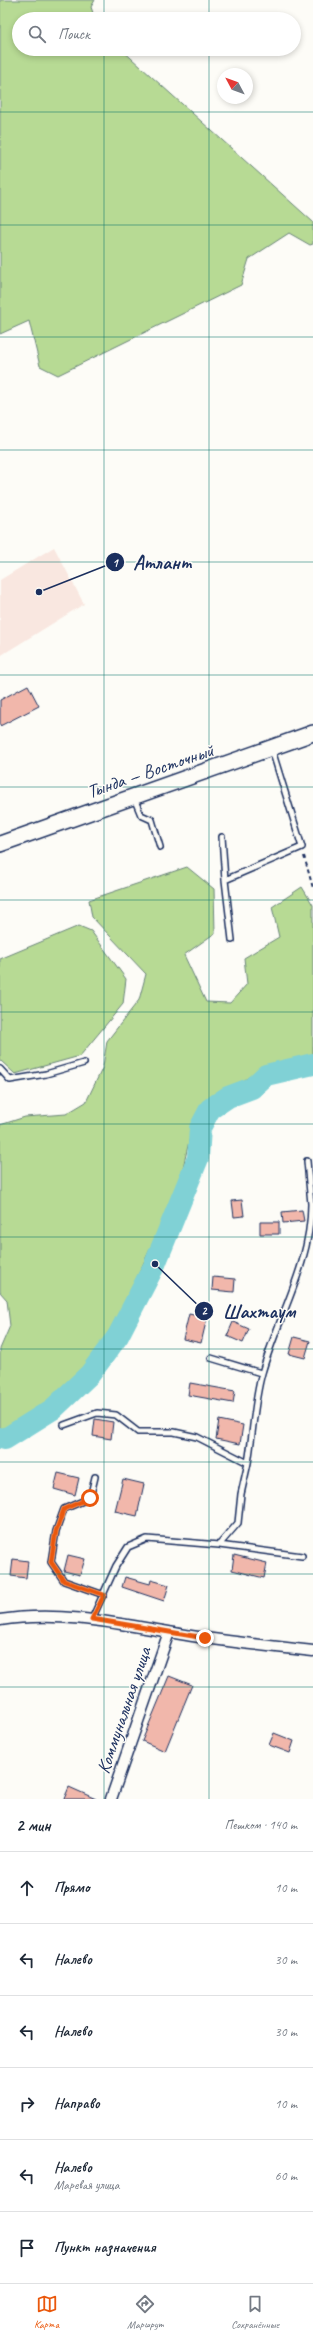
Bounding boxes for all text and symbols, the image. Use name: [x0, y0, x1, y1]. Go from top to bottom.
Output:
search box: [12, 12, 301, 56]
icon: search: [26, 23, 48, 45]
text: Поиск: [58, 25, 90, 44]
north arrow: [217, 68, 253, 104]
callout: Атлант: [105, 546, 198, 578]
text: Атлант: [133, 550, 193, 575]
text: 1: [112, 555, 119, 571]
street label: Тында — Восточный: [84, 738, 218, 804]
callout: Шахтаум: [194, 1295, 303, 1327]
text: Шахтаум: [223, 1299, 297, 1324]
text: 2: [201, 1303, 208, 1319]
route start: [81, 1489, 99, 1507]
route end: [196, 1629, 214, 1647]
street label: Коммунальная улица: [91, 1643, 157, 1777]
text: 2 мин: [16, 1815, 51, 1836]
text: Пешком · 140 m: [224, 1817, 297, 1833]
icon: ahead: [16, 1877, 38, 1899]
text: Прямо: [54, 1878, 90, 1897]
text: 10 m: [275, 1880, 297, 1896]
icon: left: [16, 1949, 38, 1971]
text: Налево: [54, 1950, 92, 1969]
text: 30 m: [275, 1952, 297, 1968]
icon: left: [16, 2021, 38, 2043]
text: Налево: [54, 2022, 92, 2041]
text: 30 m: [275, 2024, 297, 2040]
icon: right: [16, 2093, 38, 2115]
text: Направо: [54, 2094, 100, 2113]
text: 10 m: [275, 2096, 297, 2112]
text: Налево: [54, 2158, 92, 2177]
icon: left: [16, 2165, 38, 2187]
text: 60 m: [275, 2168, 297, 2184]
text: Маревая улица: [54, 2177, 119, 2193]
icon: arrive: [16, 2237, 38, 2259]
text: Пункт назначения: [54, 2238, 156, 2257]
tab: Карта: [34, 2293, 59, 2331]
tab: Маршрут: [127, 2293, 163, 2331]
tab: Сохранённые: [231, 2293, 279, 2331]

